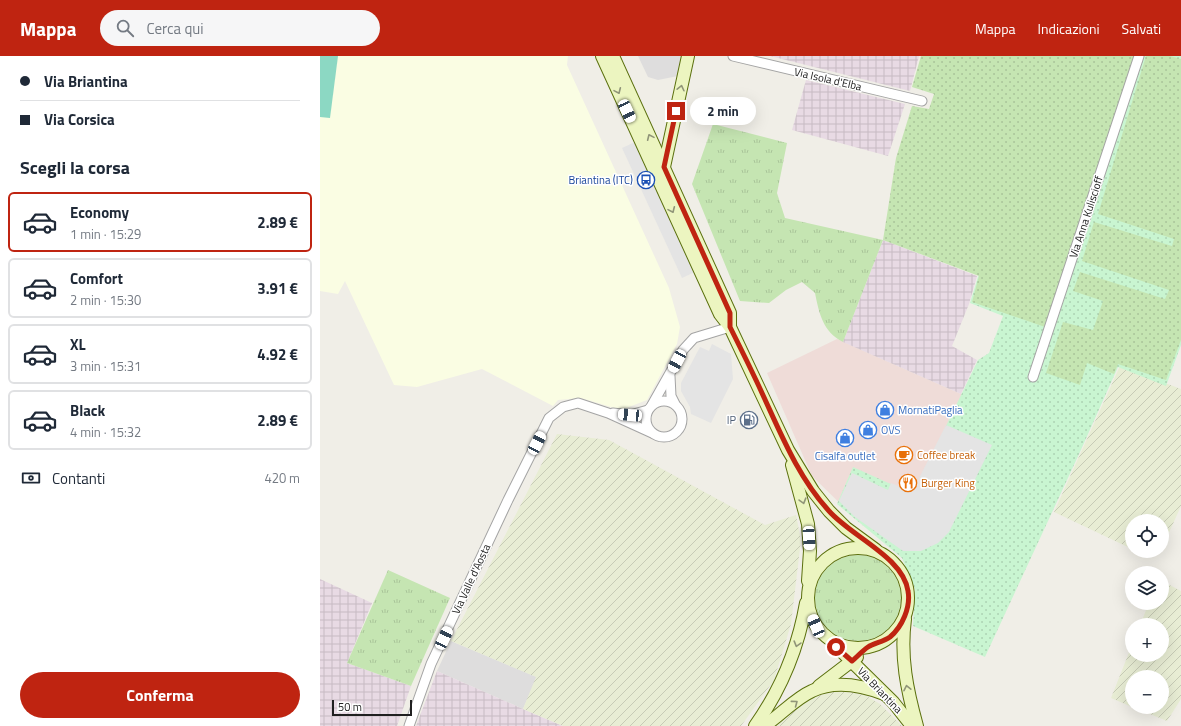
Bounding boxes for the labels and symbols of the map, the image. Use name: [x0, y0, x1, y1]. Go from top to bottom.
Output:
street label: Via Isola d'Elba: [793, 63, 864, 95]
one-way arrow: [677, 85, 685, 91]
one-way arrow: [613, 87, 621, 95]
callout: 2 min: [690, 97, 756, 125]
car: [616, 98, 638, 124]
route end: [667, 102, 685, 120]
one-way arrow: [647, 134, 655, 141]
bus stop icon: Briantina (ITC): [636, 170, 656, 190]
place label: Briantina (ITC): [568, 172, 633, 188]
street label: Via Anna Kuliscioff: [1065, 174, 1107, 260]
one-way arrow: [667, 205, 675, 213]
car: [666, 348, 688, 374]
shop icon: MornatiPaglia: [875, 400, 895, 420]
place label: MornatiPaglia: [898, 402, 963, 418]
car: [618, 408, 642, 422]
fuel station icon: IP: [739, 410, 759, 430]
place label: IP: [727, 412, 736, 428]
shop icon: OVS: [858, 420, 878, 440]
place label: OVS: [881, 422, 900, 438]
shop icon: Cisalfa outlet: [835, 428, 855, 448]
car: [526, 430, 548, 456]
cafe icon: Coffee break: [894, 445, 914, 465]
place label: Coffee break: [917, 447, 976, 463]
place label: Cisalfa outlet: [815, 448, 875, 464]
restaurant icon: Burger King: [898, 473, 918, 493]
place label: Burger King: [921, 475, 975, 491]
one-way arrow: [798, 498, 806, 504]
car: [802, 526, 816, 550]
street label: Via Valle d'Aosta: [448, 541, 494, 617]
car: [806, 613, 826, 639]
car: [433, 625, 455, 651]
route start: [827, 638, 845, 656]
one-way arrow: [793, 640, 802, 647]
street label: Via Briantina: [854, 663, 907, 717]
one-way arrow: [903, 685, 911, 691]
scale bar: [332, 698, 412, 717]
one-way arrow: [791, 701, 798, 708]

